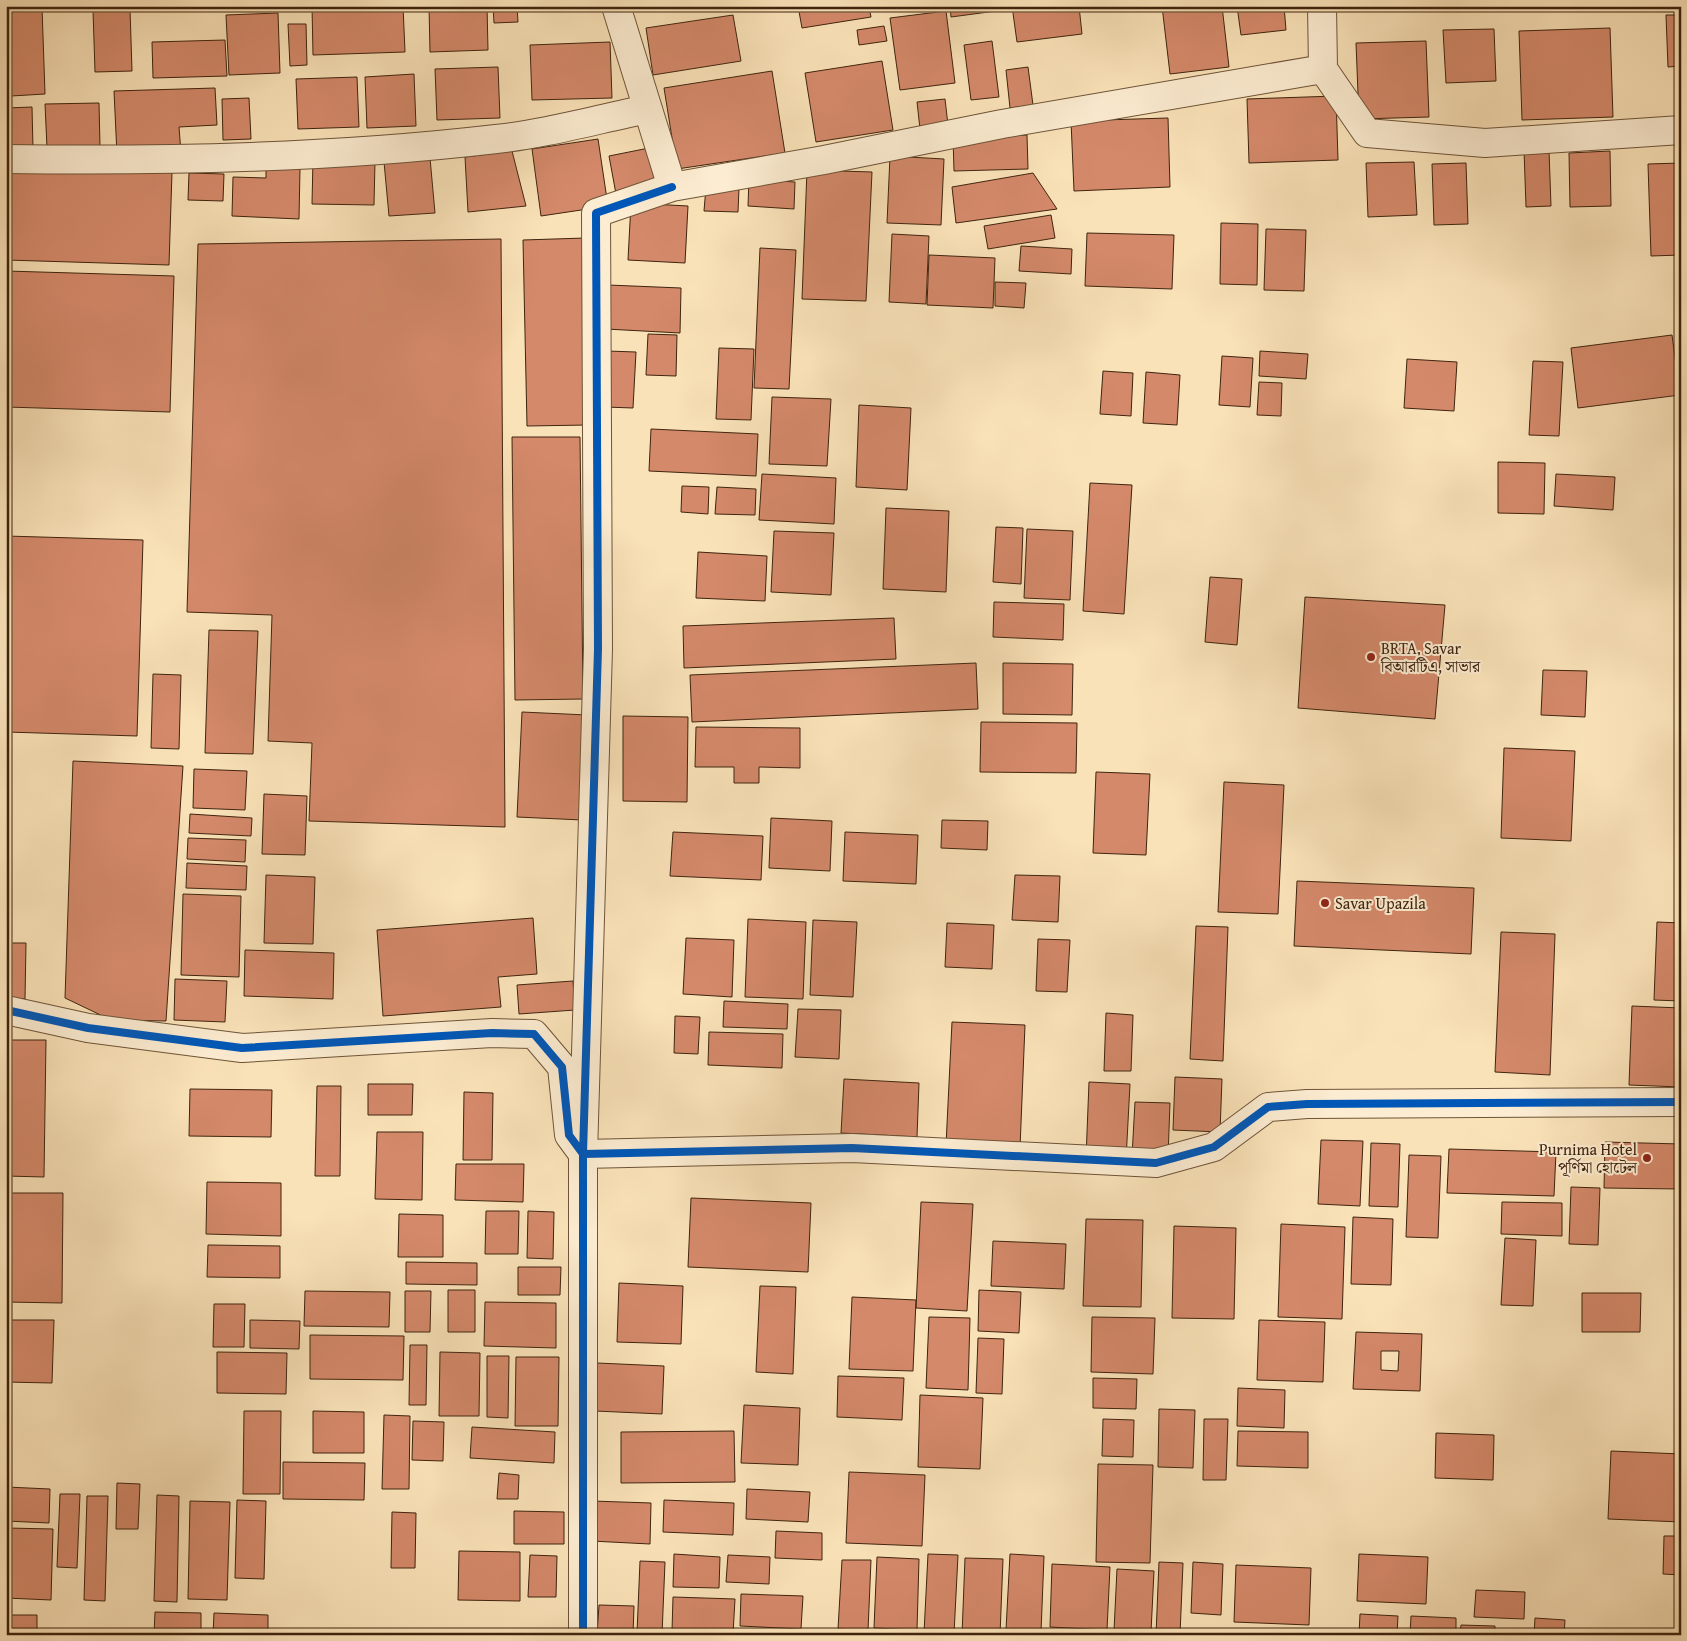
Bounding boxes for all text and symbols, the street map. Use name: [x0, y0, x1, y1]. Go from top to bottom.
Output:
place label: BRTA, Savar বিআরটিএ, সাভার: [1380, 636, 1481, 678]
marker: BRTA, Savar বিআরটিএ, সাভার: [1365, 651, 1377, 663]
place label: Savar Upazila: [1335, 891, 1426, 915]
marker: Savar Upazila: [1319, 897, 1331, 909]
place label: Purnima Hotel পূর্ণিমা হোটেল: [1539, 1137, 1638, 1179]
marker: Purnima Hotel পূর্ণিমা হোটেল: [1641, 1152, 1653, 1164]

